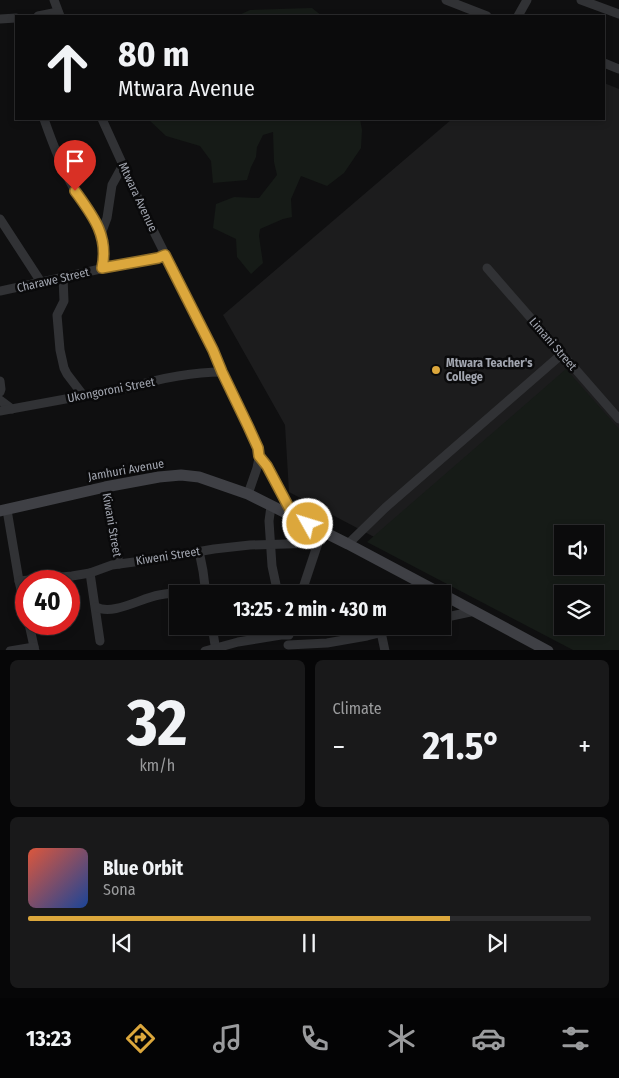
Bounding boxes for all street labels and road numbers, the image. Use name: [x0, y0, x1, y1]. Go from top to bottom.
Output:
street label: Mtwara Avenue: [116, 160, 160, 234]
street label: Charawe Street: [15, 265, 91, 295]
street label: Limani Street: [526, 315, 580, 373]
street label: Ukongoroni Street: [66, 375, 156, 405]
street label: Jamhuri Avenue: [87, 456, 165, 484]
street label: Kiwani Street: [99, 492, 125, 558]
street label: Kiweni Street: [135, 544, 201, 568]

